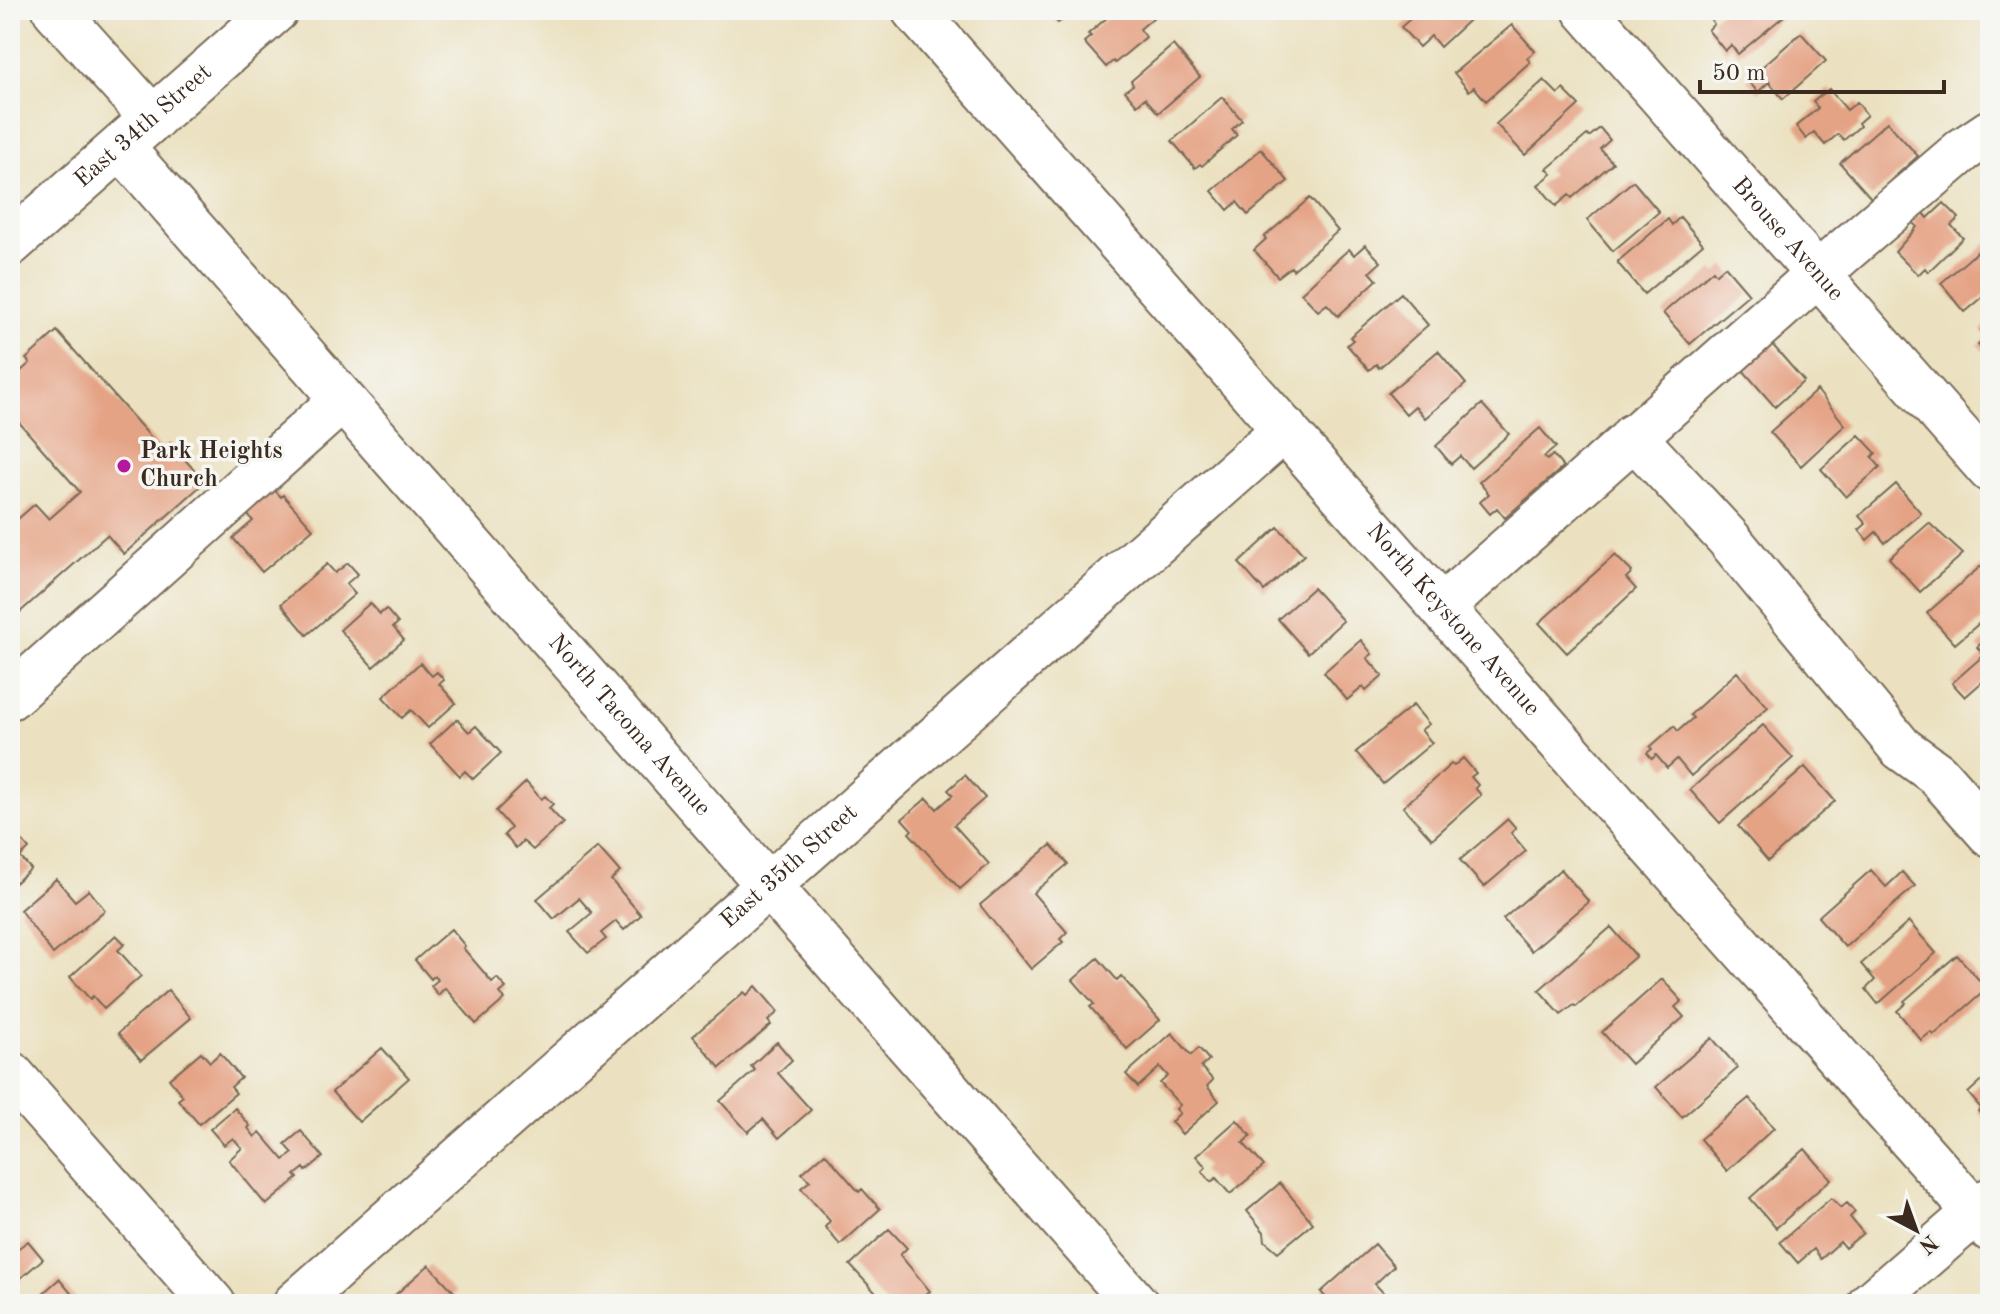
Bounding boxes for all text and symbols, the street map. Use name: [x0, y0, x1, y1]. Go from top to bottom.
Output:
scale bar: [1700, 44, 1944, 94]
street label: East 34th Street: [71, 60, 217, 193]
text: 50 m: [1712, 62, 1766, 86]
street label: Brouse Avenue: [1727, 173, 1848, 306]
place label: Park Heights Church: [140, 440, 283, 492]
marker: Park Heights Church: [115, 457, 133, 475]
street label: North Keystone Avenue: [1362, 519, 1544, 721]
street label: North Tacoma Avenue: [543, 631, 714, 821]
street label: East 35th Street: [717, 800, 863, 933]
north arrow: [1876, 1190, 1956, 1270]
text: N: [1914, 1230, 1941, 1258]

